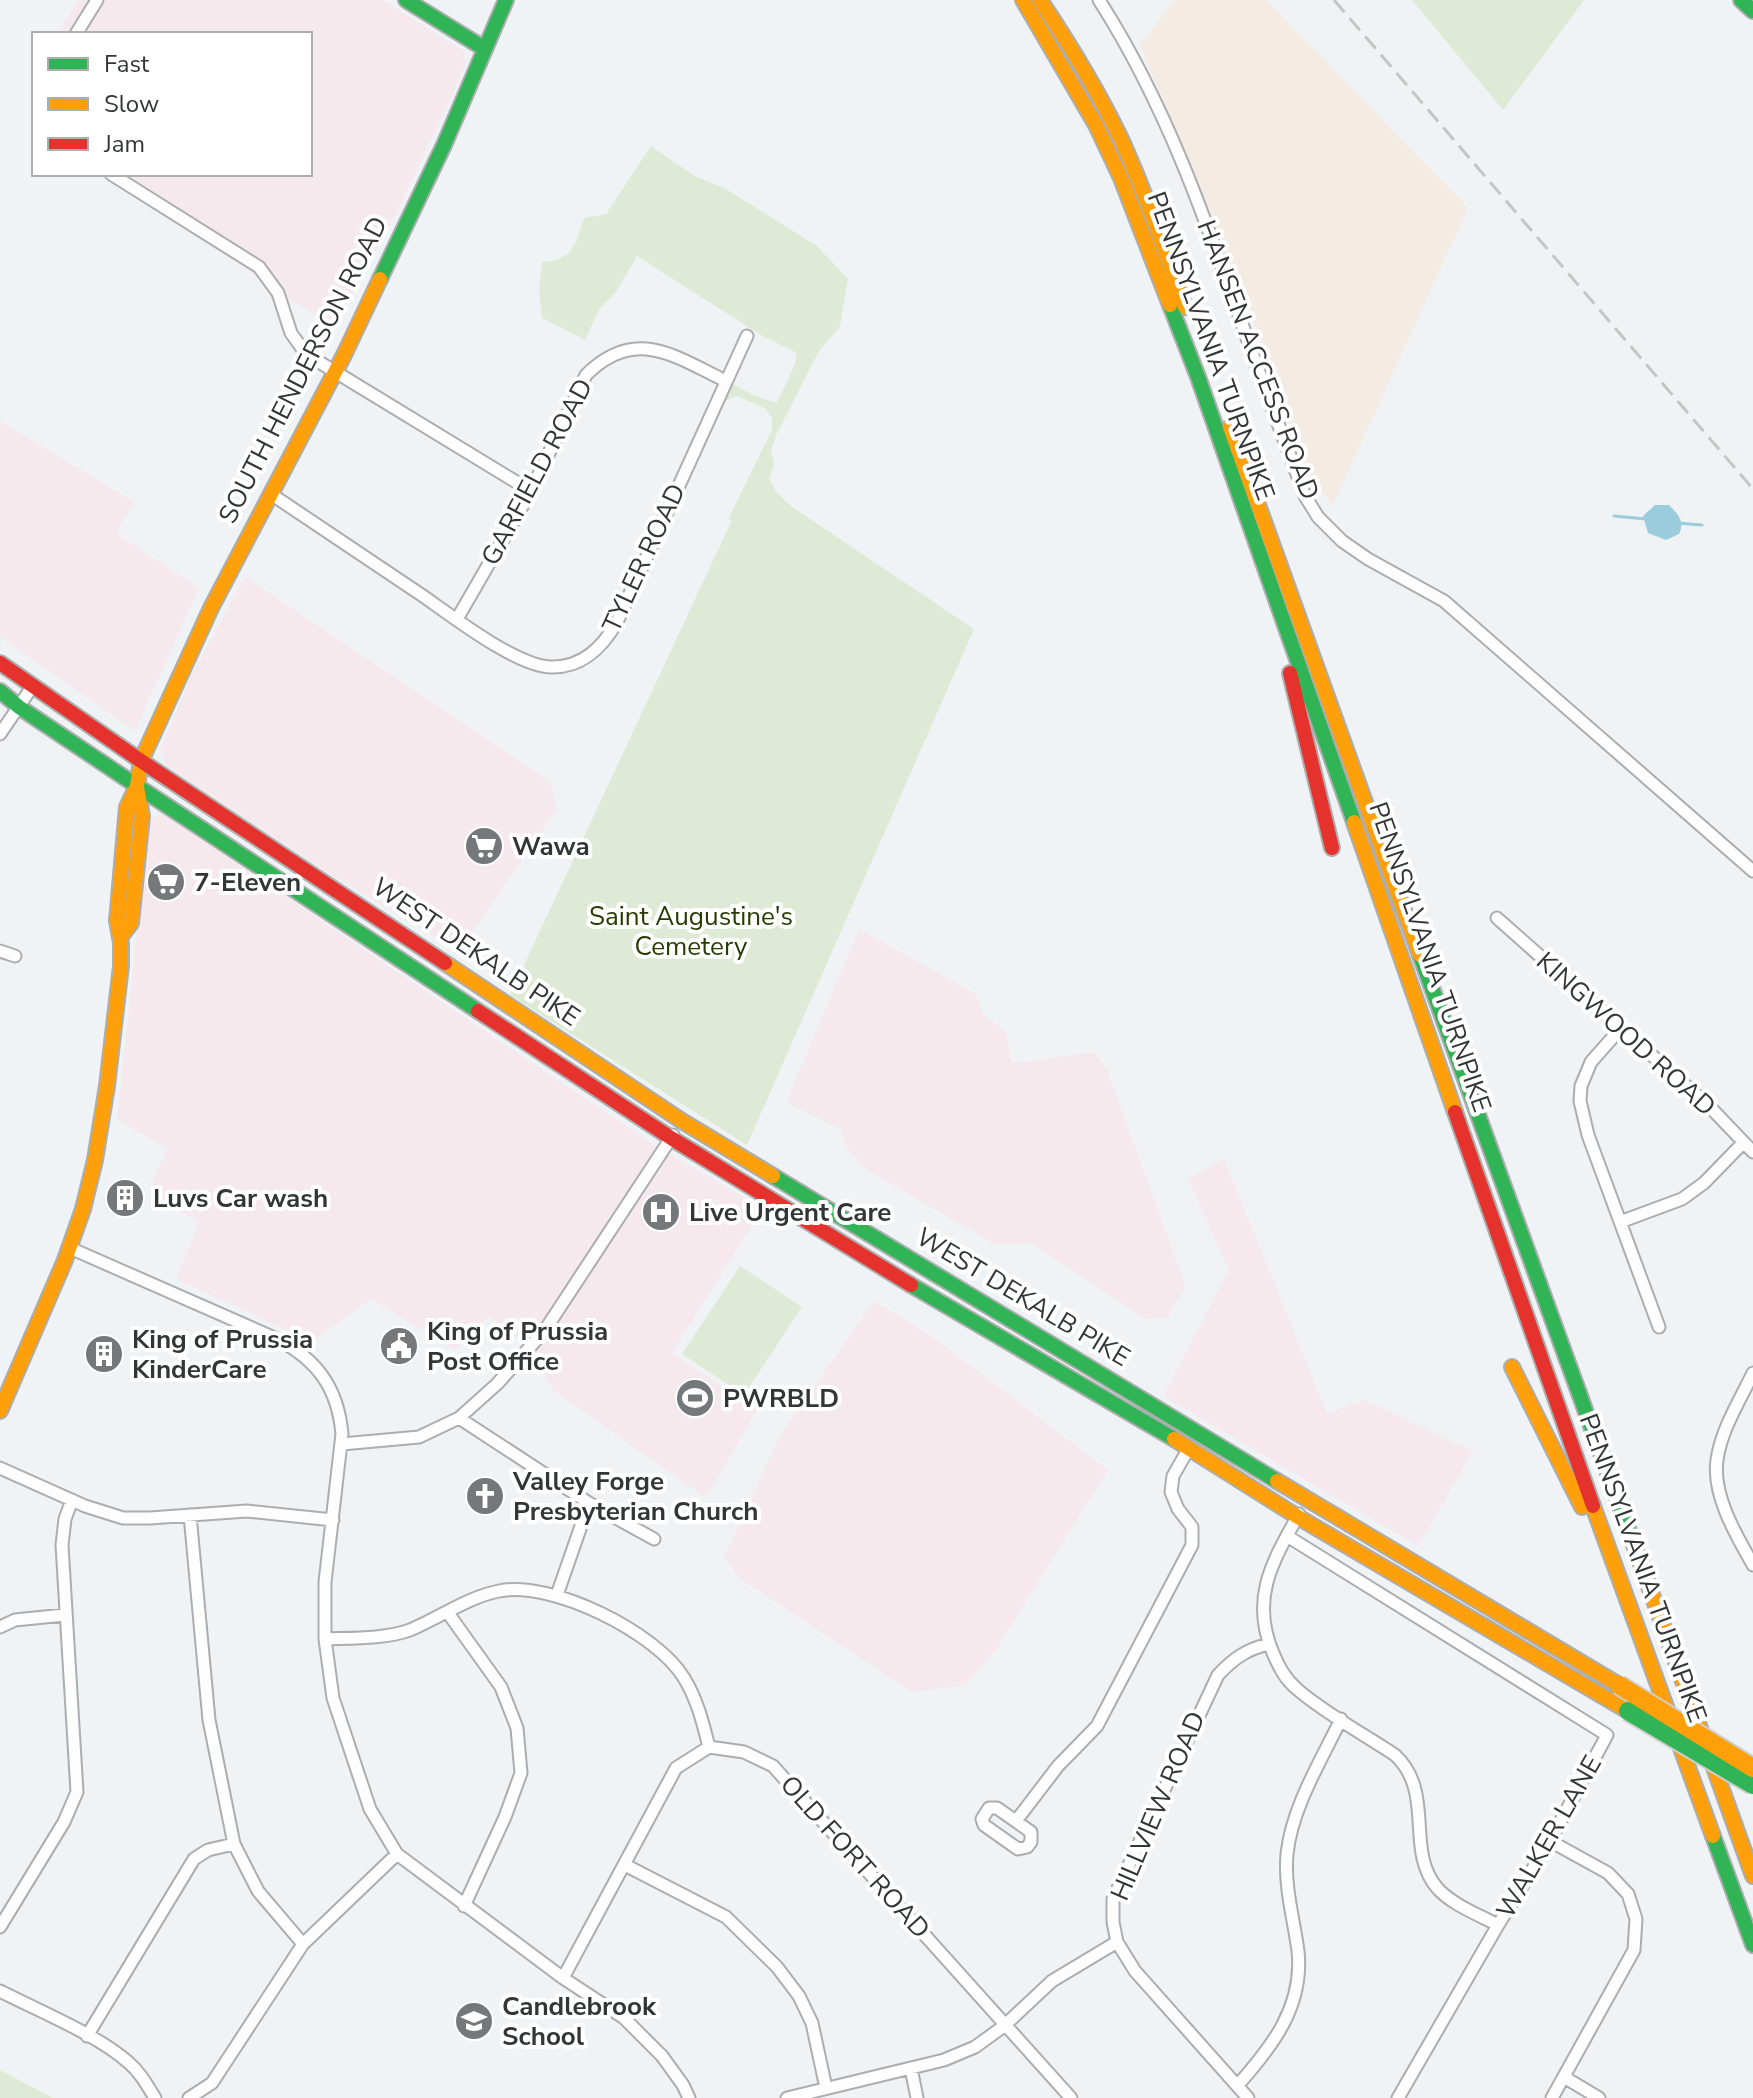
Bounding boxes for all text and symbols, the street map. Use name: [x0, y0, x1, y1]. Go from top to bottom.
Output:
legend: [32, 32, 312, 176]
text: Fast: [104, 48, 150, 80]
text: Slow: [104, 88, 159, 120]
text: Jam: [103, 128, 145, 160]
street label: PENNSYLVANIA TURNPIKE: [1139, 187, 1283, 505]
street label: SOUTH HENDERSON ROAD: [210, 211, 396, 529]
street label: HANSEN ACCESS ROAD: [1188, 215, 1328, 505]
street label: GARFIELD ROAD: [473, 373, 601, 571]
street label: TYLER ROAD: [594, 478, 694, 638]
street label: PENNSYLVANIA TURNPIKE: [1360, 797, 1500, 1117]
supermarket icon: Wawa: [463, 825, 505, 867]
place label: Wawa: [512, 829, 590, 864]
supermarket icon: 7-Eleven: [145, 861, 187, 903]
place label: 7-Eleven: [194, 865, 301, 900]
street label: WEST DEKALB PIKE: [365, 869, 587, 1035]
park label: Saint Augustine's Cemetery: [589, 899, 793, 964]
street label: KINGWOOD ROAD: [1529, 944, 1723, 1124]
building icon: Luvs Car wash: [104, 1177, 146, 1219]
place label: Luvs Car wash: [153, 1181, 328, 1216]
hospital icon: Live Urgent Care: [640, 1191, 682, 1233]
place label: Live Urgent Care: [689, 1195, 891, 1230]
street label: WEST DEKALB PIKE: [910, 1219, 1136, 1375]
place label: King of Prussia Post Office: [427, 1314, 608, 1379]
place label: King of Prussia KinderCare: [132, 1322, 313, 1387]
public building icon: King of Prussia Post Office: [378, 1325, 420, 1367]
building icon: King of Prussia KinderCare: [83, 1333, 125, 1375]
sports icon: PWRBLD: [674, 1377, 716, 1419]
place label: PWRBLD: [723, 1381, 839, 1416]
street label: PENNSYLVANIA TURNPIKE: [1571, 1409, 1715, 1727]
place label: Valley Forge Presbyterian Church: [512, 1464, 758, 1529]
church icon: Valley Forge Presbyterian Church: [464, 1475, 506, 1517]
street label: HILLVIEW ROAD: [1102, 1706, 1214, 1906]
street label: WALKER LANE: [1488, 1749, 1610, 1925]
street label: OLD FORT ROAD: [772, 1768, 938, 1946]
place label: Candlebrook School: [502, 1989, 657, 2054]
school or university icon: Candlebrook School: [453, 2000, 495, 2042]

